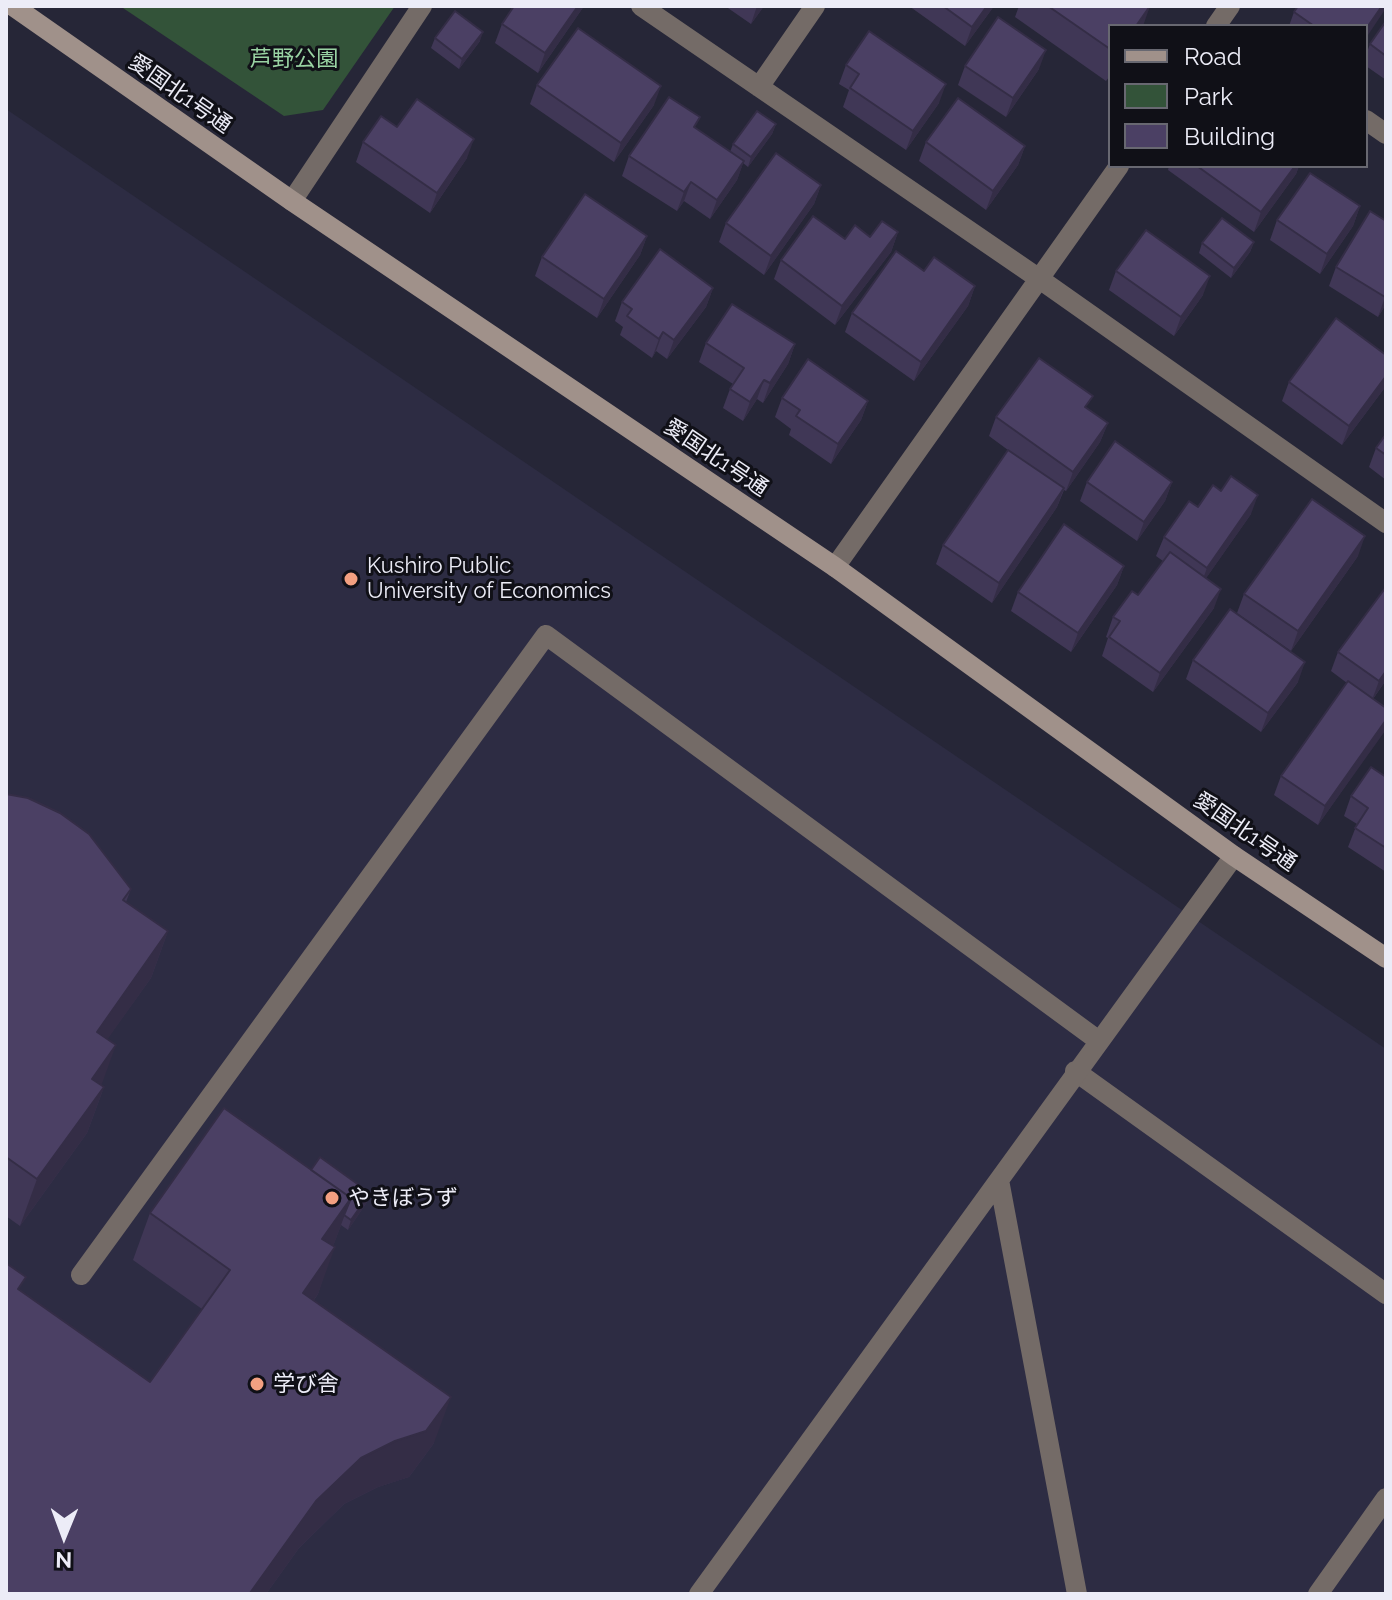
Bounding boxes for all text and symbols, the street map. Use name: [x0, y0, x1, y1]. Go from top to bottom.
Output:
legend: [1108, 24, 1368, 168]
text: Road: [1184, 42, 1242, 71]
park label: 芦野公園: [250, 46, 338, 72]
street label: 愛国北1号通: [124, 49, 236, 139]
text: Park: [1184, 82, 1233, 111]
text: Building: [1184, 122, 1275, 151]
street label: 愛国北1号通: [659, 414, 773, 502]
place label: Kushiro Public University of Economics: [367, 553, 611, 604]
marker: Kushiro Public University of Economics: [342, 570, 360, 588]
street label: 愛国北1号通: [1189, 787, 1301, 877]
place label: やきぼうず: [348, 1185, 458, 1211]
marker: やきぼうず: [323, 1189, 341, 1207]
place label: 学び舎: [273, 1371, 339, 1397]
marker: 学び舎: [248, 1375, 266, 1393]
north arrow: [24, 1496, 104, 1576]
text: N: [55, 1547, 72, 1573]

